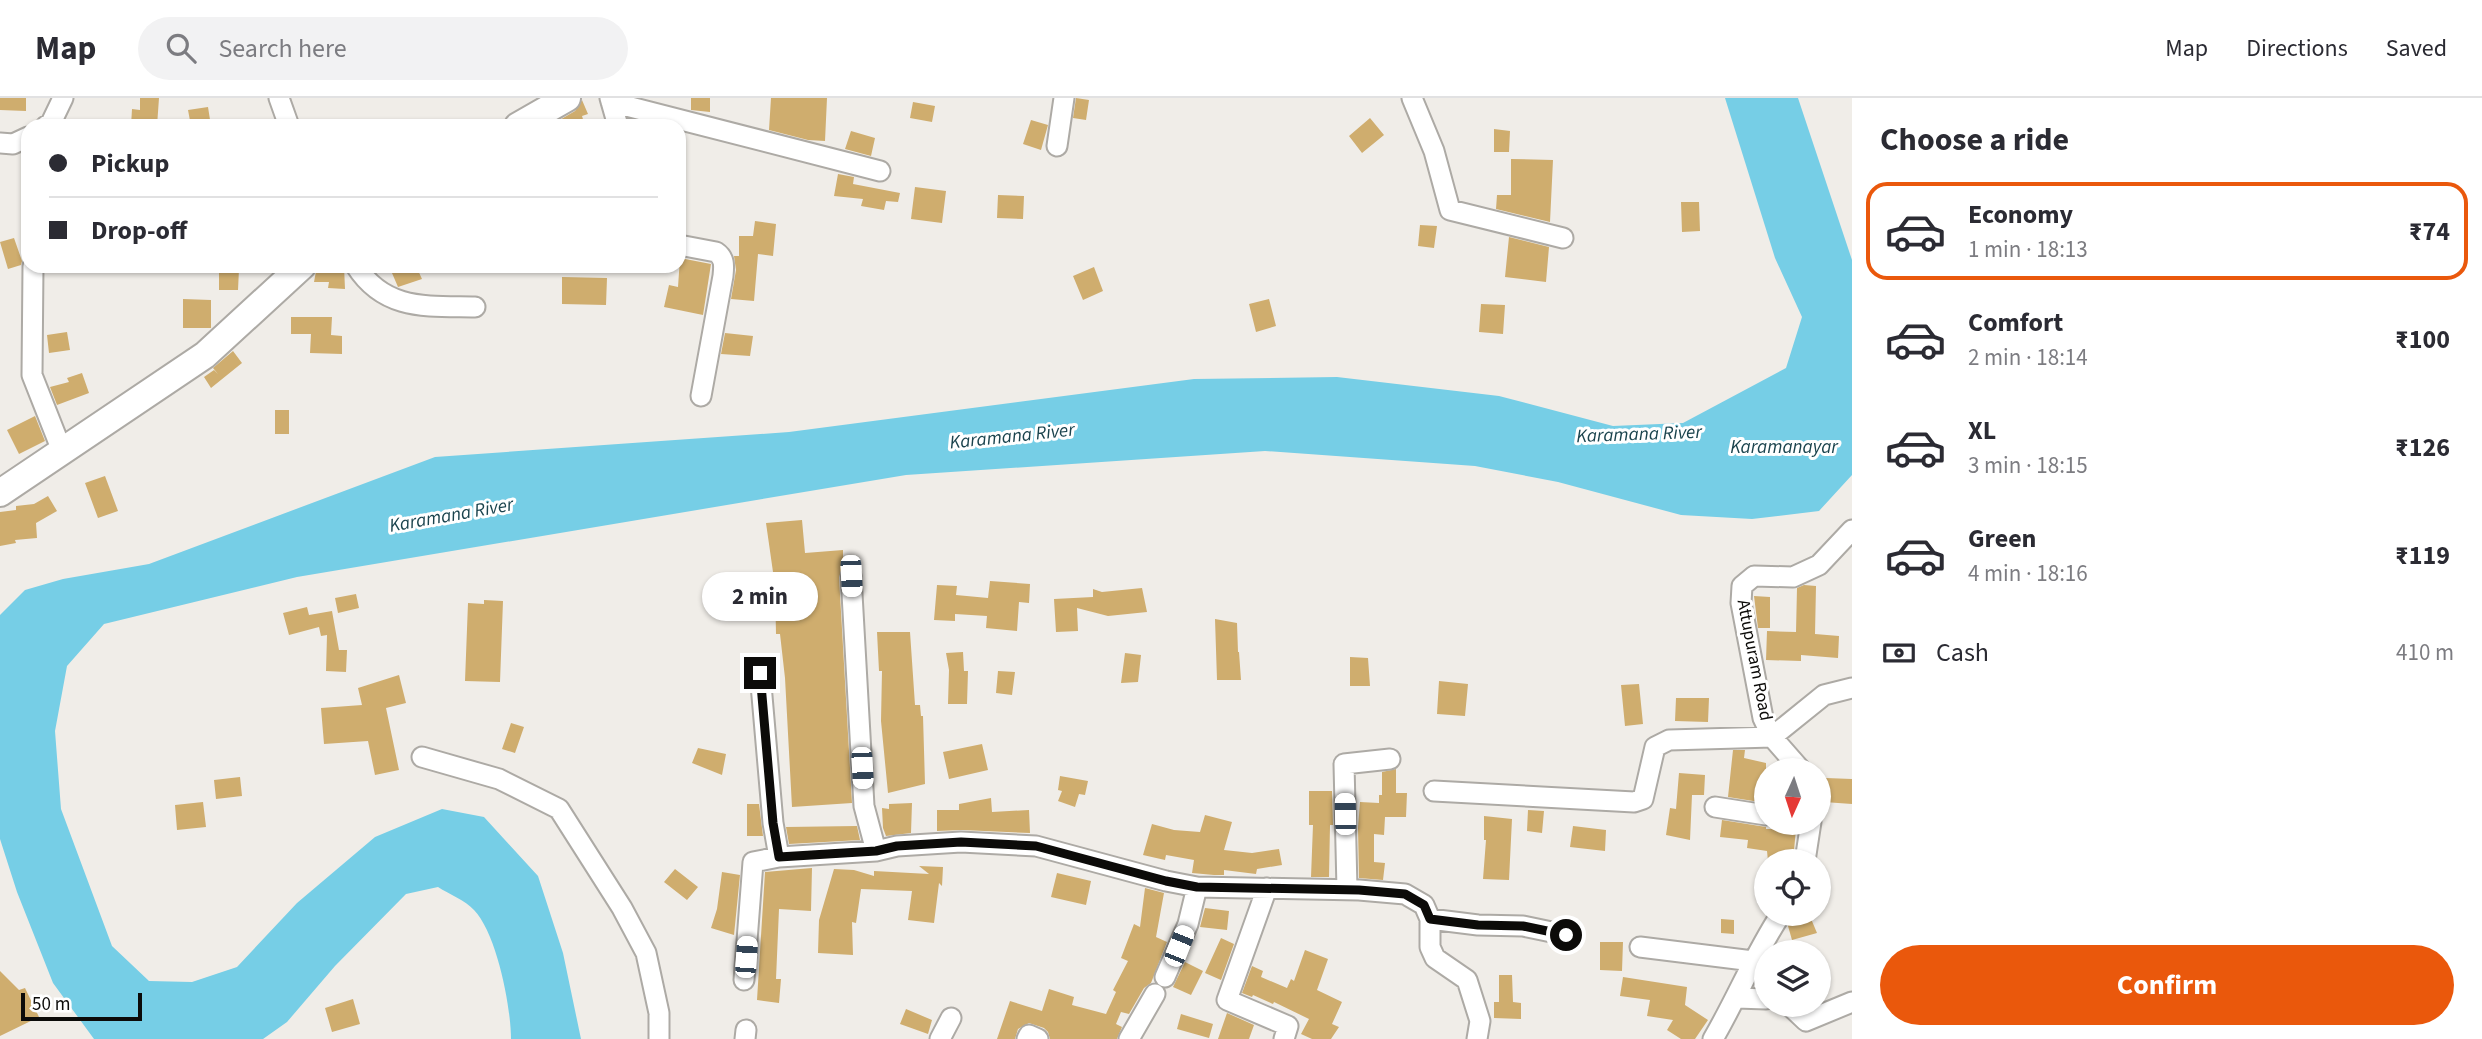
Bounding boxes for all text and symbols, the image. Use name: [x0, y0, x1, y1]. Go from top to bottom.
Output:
search box: [138, 17, 628, 80]
text: Map: [35, 25, 96, 72]
icon: search: [162, 29, 200, 67]
text: Search here: [218, 30, 347, 67]
text: Map: [2165, 31, 2208, 66]
text: Directions: [2246, 31, 2348, 66]
text: Saved: [2386, 31, 2447, 66]
text: Choose a ride: [1880, 117, 2069, 163]
text: Pickup: [91, 145, 169, 182]
text: Economy: [1968, 196, 2073, 233]
icon: car: [1884, 200, 1947, 263]
text: Drop-off: [91, 212, 187, 249]
text: ₹74: [2409, 213, 2450, 250]
text: 1 min · 18:13: [1968, 233, 2088, 266]
text: Comfort: [1968, 304, 2063, 341]
icon: car: [1884, 308, 1947, 371]
text: ₹100: [2395, 321, 2450, 358]
text: 2 min · 18:14: [1968, 341, 2088, 374]
text: XL: [1968, 412, 1996, 449]
water label: Karamana River: [948, 416, 1077, 456]
icon: car: [1884, 416, 1947, 479]
water label: Karamana River: [1576, 419, 1704, 450]
text: ₹126: [2395, 429, 2450, 466]
water label: Karamanayar: [1730, 434, 1839, 461]
text: 3 min · 18:15: [1968, 449, 2088, 482]
water label: Karamana River: [387, 491, 517, 540]
text: Green: [1968, 520, 2036, 557]
icon: car: [1884, 524, 1947, 587]
text: ₹119: [2395, 537, 2450, 574]
car: [840, 554, 863, 598]
text: 4 min · 18:16: [1968, 557, 2088, 590]
callout: 2 min: [702, 572, 818, 620]
text: 2 min: [732, 580, 788, 613]
street label: Attupuram Road: [1731, 597, 1779, 723]
icon: cash: [1880, 634, 1918, 672]
text: Cash: [1936, 634, 1989, 671]
text: 410 m: [2396, 636, 2454, 669]
route end: [744, 657, 776, 689]
car: [851, 746, 874, 790]
north arrow: [1754, 758, 1830, 835]
map controls: [1754, 758, 1831, 1017]
car: [1335, 793, 1356, 835]
button: locate: [1754, 849, 1831, 926]
route start: [1550, 919, 1582, 951]
car: [1162, 923, 1197, 969]
car: [735, 935, 758, 979]
button: layers: [1754, 940, 1831, 1017]
button: Confirm: [1880, 945, 2454, 1025]
scale bar: [21, 990, 142, 1022]
text: 50 m: [32, 991, 70, 1018]

